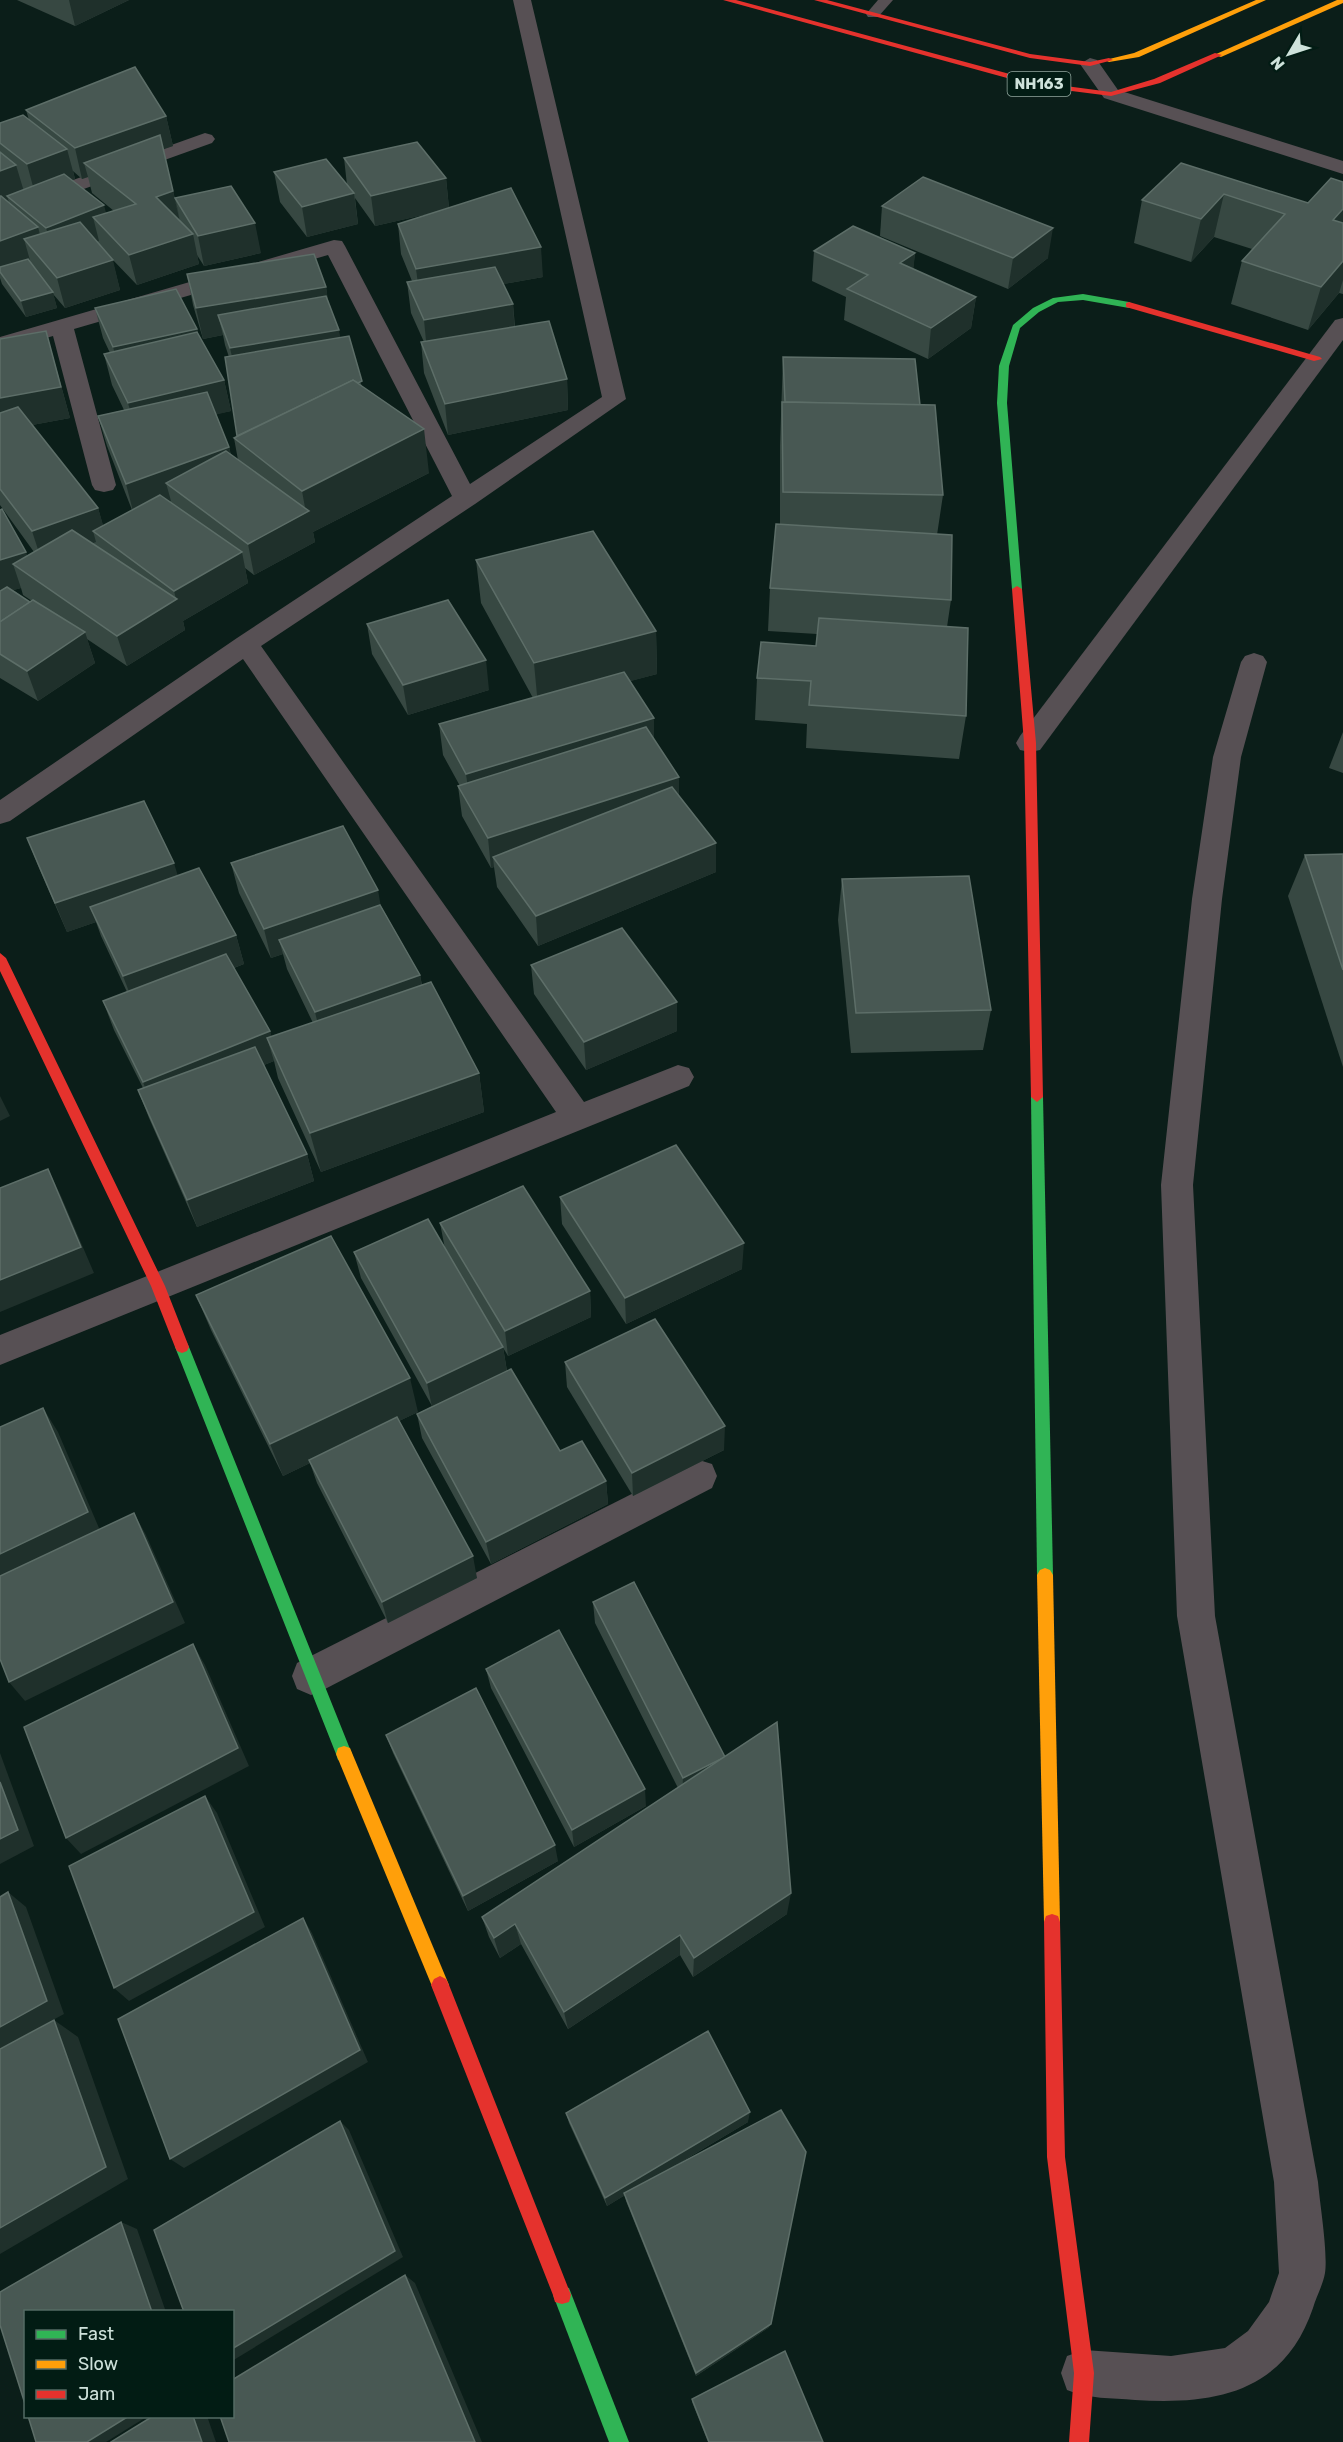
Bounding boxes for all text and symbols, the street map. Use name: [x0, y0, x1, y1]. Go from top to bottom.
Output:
north arrow: [1259, 24, 1319, 84]
text: N: [1267, 53, 1289, 74]
road number: NH163: [1008, 72, 1070, 96]
legend: [24, 2310, 234, 2418]
text: Fast: [78, 2323, 114, 2345]
text: Slow: [78, 2353, 118, 2375]
text: Jam: [78, 2383, 115, 2405]

